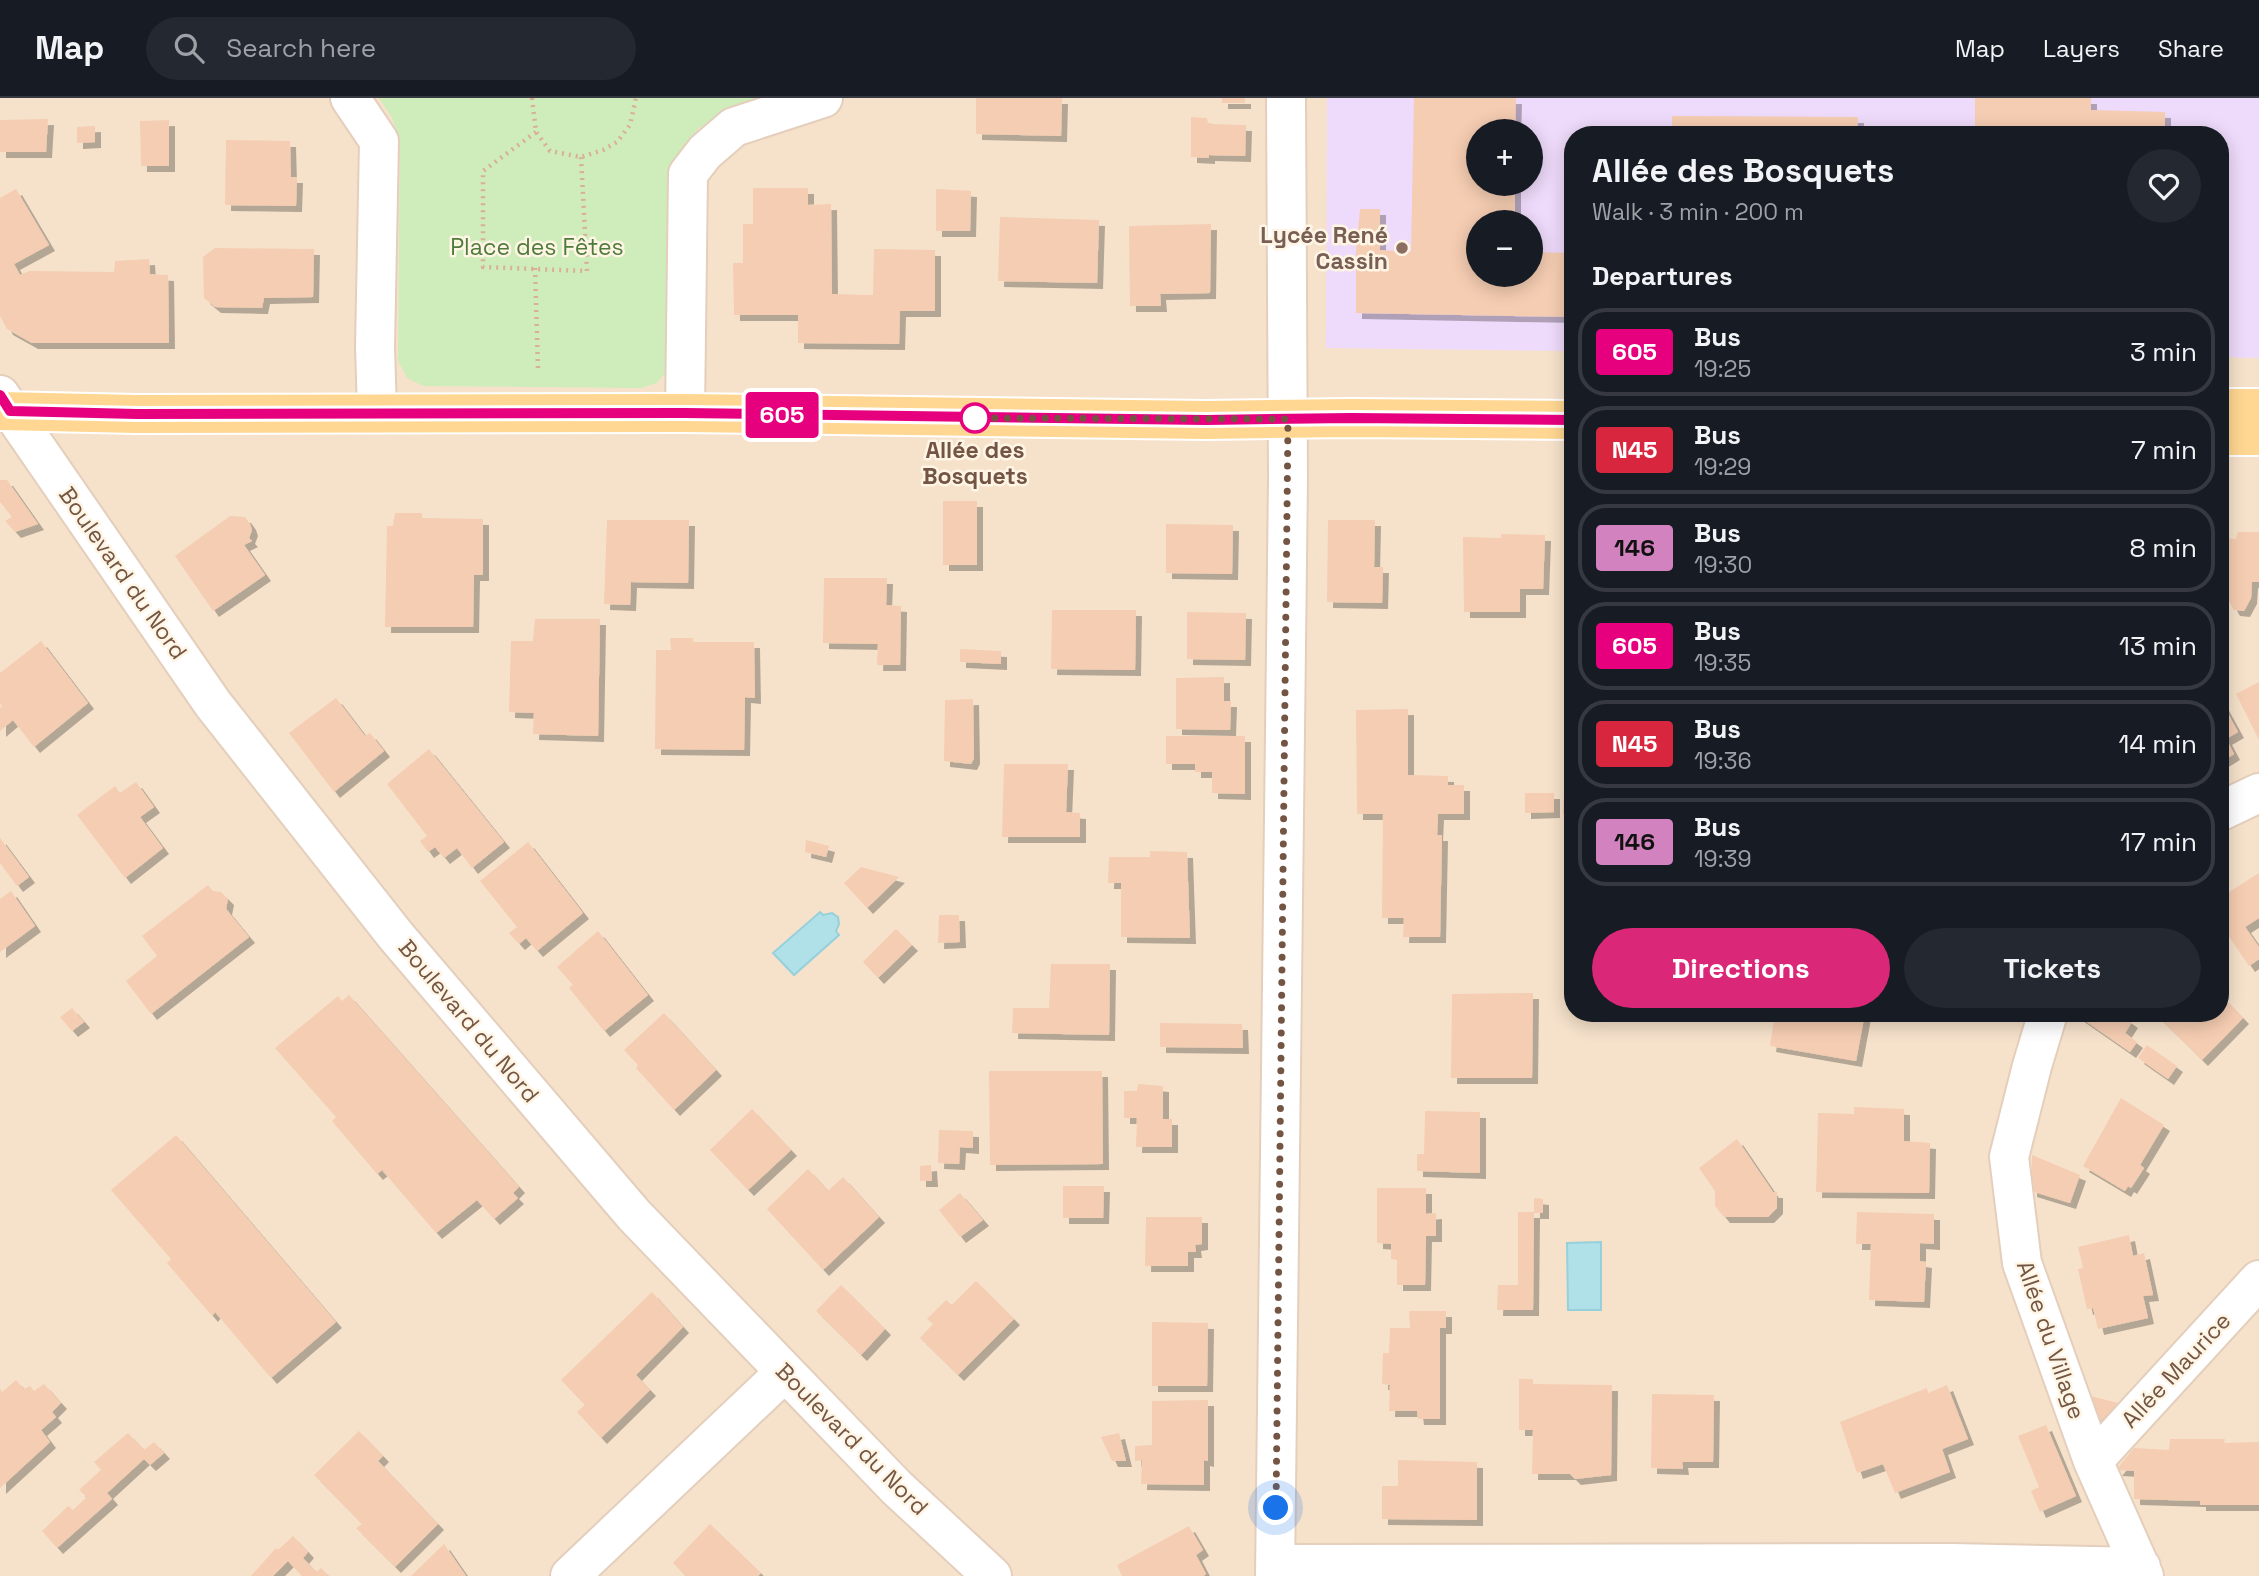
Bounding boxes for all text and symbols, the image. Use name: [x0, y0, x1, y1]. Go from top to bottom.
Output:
search box: [146, 17, 636, 80]
text: Map: [35, 27, 104, 69]
icon: search: [170, 29, 208, 67]
text: Search here: [226, 31, 376, 65]
text: Map: [1955, 33, 2005, 64]
text: Layers: [2043, 33, 2120, 64]
text: Share: [2158, 33, 2224, 64]
map controls: [1466, 119, 1543, 287]
button: +: [1466, 119, 1543, 196]
button: heart: [2127, 149, 2201, 223]
text: Allée des Bosquets: [1592, 150, 1894, 192]
text: Walk · 3 min · 200 m: [1592, 197, 1804, 227]
button: −: [1466, 210, 1543, 287]
place label: Lycée René Cassin: [1260, 220, 1388, 276]
park label: Place des Fêtes: [450, 232, 624, 262]
marker: Lycée René Cassin: [1394, 240, 1410, 256]
text: Departures: [1592, 259, 1733, 293]
text: Bus: [1694, 320, 1741, 354]
text: 3 min: [2130, 335, 2197, 369]
text: 605: [1612, 336, 1657, 367]
text: 19:25: [1694, 354, 1751, 384]
line badge: 605: [742, 392, 822, 438]
text: 605: [760, 399, 804, 430]
marker: Allée des Bosquets: [960, 403, 990, 433]
text: Bus: [1694, 418, 1741, 452]
text: 7 min: [2131, 433, 2197, 467]
text: N45: [1612, 434, 1657, 465]
place label: Allée des Bosquets: [922, 435, 1028, 491]
text: 19:29: [1694, 452, 1751, 482]
street label: Boulevard du Nord: [52, 481, 194, 665]
text: Bus: [1694, 516, 1741, 550]
text: 8 min: [2129, 531, 2197, 565]
text: 146: [1614, 532, 1655, 563]
text: 19:30: [1694, 550, 1752, 580]
text: Bus: [1694, 614, 1741, 648]
text: 13 min: [2119, 629, 2197, 663]
text: 605: [1612, 630, 1657, 661]
text: 19:35: [1694, 648, 1751, 678]
text: Bus: [1694, 712, 1741, 746]
text: 14 min: [2119, 727, 2197, 761]
text: N45: [1612, 728, 1657, 759]
text: 19:36: [1694, 746, 1751, 776]
text: Bus: [1694, 810, 1741, 844]
text: 17 min: [2120, 825, 2197, 859]
text: 146: [1614, 826, 1655, 857]
text: 19:39: [1694, 844, 1751, 874]
button: Directions: [1592, 928, 1890, 1008]
button: Tickets: [1904, 928, 2201, 1008]
street label: Boulevard du Nord: [392, 933, 546, 1109]
street label: Allée du Village: [2010, 1257, 2092, 1423]
street label: Allée Maurice: [2115, 1306, 2237, 1434]
street label: Boulevard du Nord: [769, 1356, 935, 1522]
your location: [1258, 1490, 1293, 1525]

